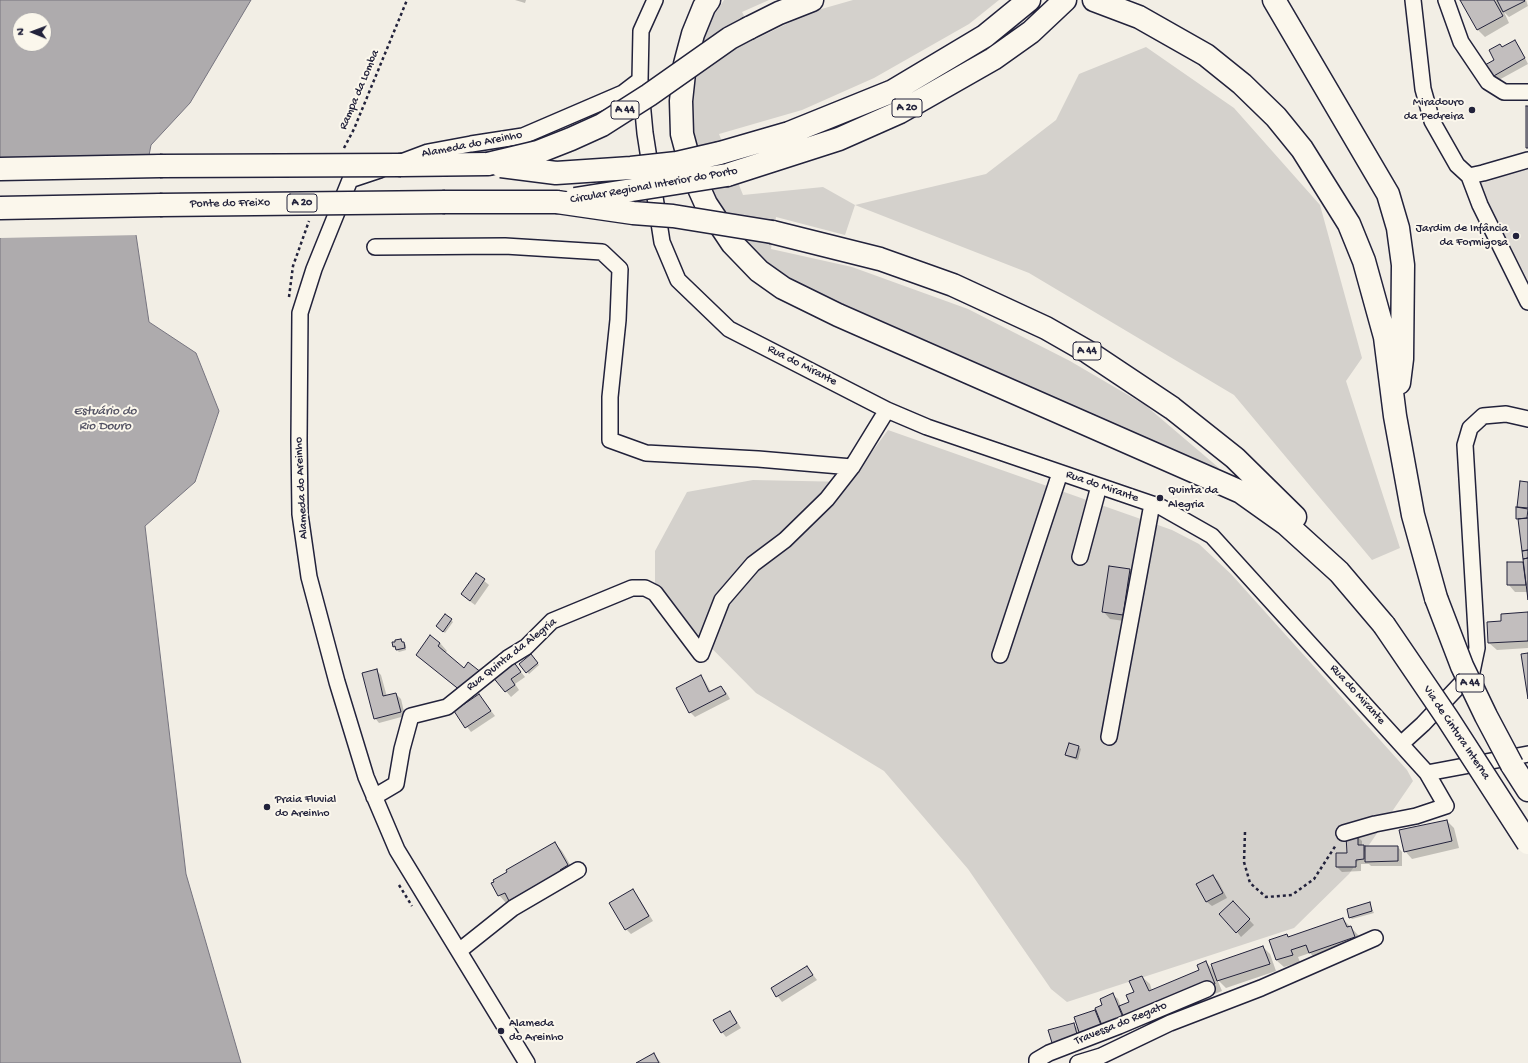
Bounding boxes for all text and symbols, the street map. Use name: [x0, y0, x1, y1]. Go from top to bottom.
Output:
north arrow: [12, 12, 52, 52]
text: N: [15, 28, 27, 36]
street label: Rampa da Lomba: [337, 48, 383, 132]
place label: Miradouro da Pedreira: [1404, 96, 1464, 124]
road number: A 20: [892, 99, 922, 117]
road number: A 44: [611, 101, 639, 119]
marker: Miradouro da Pedreira: [1467, 105, 1477, 115]
street label: Alameda do Areinho: [420, 128, 524, 162]
street label: Circular Regional Interior do Porto: [569, 164, 739, 208]
road number: A 20: [287, 194, 317, 212]
street label: Ponte do Freixo: [190, 196, 270, 212]
place label: Jardim de Infância da Formigosa: [1416, 222, 1508, 250]
marker: Jardim de Infância da Formigosa: [1511, 231, 1521, 241]
street label: Rua do Mirante: [765, 342, 839, 390]
road number: A 44: [1073, 342, 1101, 360]
water label: Estuário do Rio Douro: [73, 404, 137, 435]
street label: Alameda do Areinho: [292, 437, 312, 539]
street label: Rua do Mirante: [1064, 468, 1140, 506]
place label: Quinta da Alegria: [1168, 484, 1218, 512]
marker: Quinta da Alegria: [1155, 493, 1165, 503]
street label: Rua Quinta da Alegria: [464, 615, 560, 695]
street label: Rua do Mirante: [1326, 662, 1388, 728]
road number: A 44: [1456, 674, 1484, 692]
street label: Via de Cintura Interna: [1419, 683, 1493, 783]
place label: Praia Fluvial do Areinho: [275, 793, 336, 821]
marker: Praia Fluvial do Areinho: [262, 802, 272, 812]
street label: Travessa do Regato: [1073, 999, 1169, 1049]
place label: Alameda do Areinho: [509, 1017, 564, 1045]
marker: Alameda do Areinho: [496, 1026, 506, 1036]

